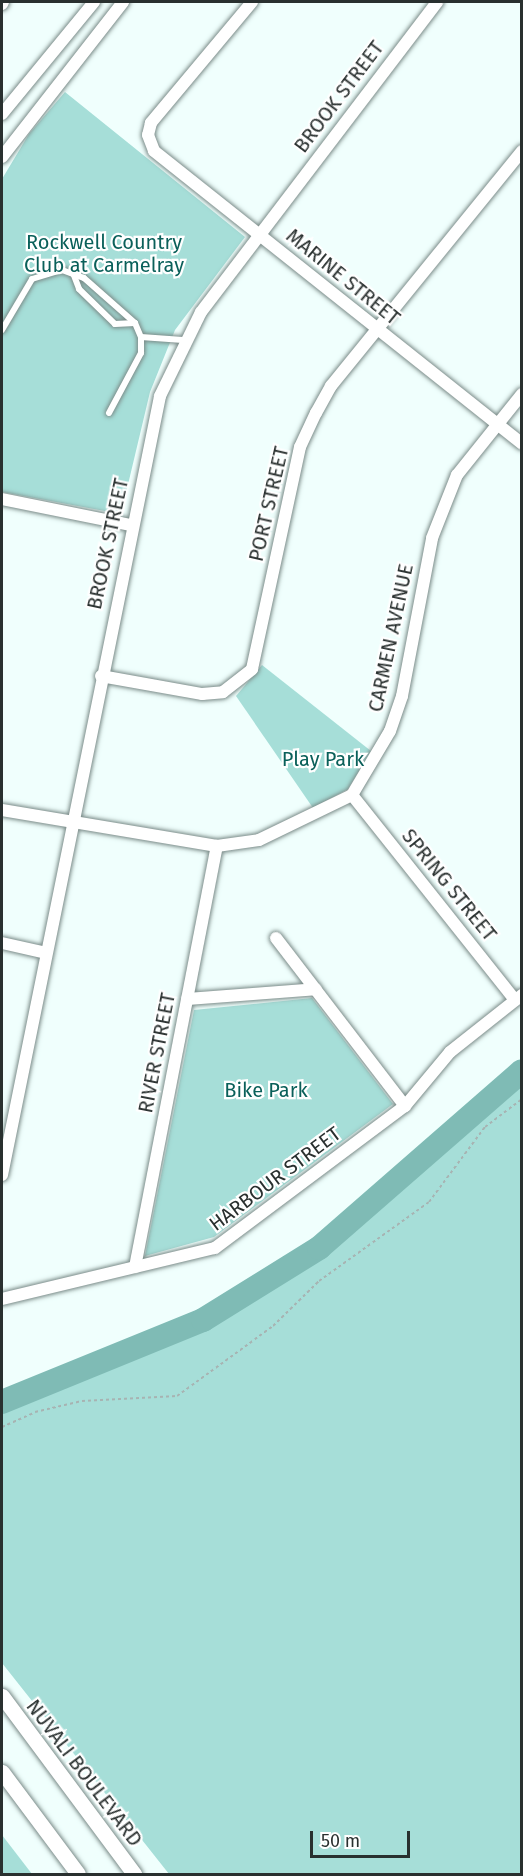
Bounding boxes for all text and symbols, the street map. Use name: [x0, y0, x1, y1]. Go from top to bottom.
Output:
street label: BROOK STREET: [289, 36, 389, 158]
street label: MARINE STREET: [281, 224, 405, 330]
park label: Rockwell Country Club at Carmelray: [24, 231, 184, 278]
street label: PORT STREET: [244, 444, 294, 564]
street label: BROOK STREET: [82, 476, 134, 612]
street label: CARMEN AVENUE: [364, 562, 418, 714]
park label: Play Park: [282, 747, 364, 771]
street label: SPRING STREET: [397, 824, 501, 946]
street label: RIVER STREET: [134, 991, 180, 1115]
park label: Bike Park: [224, 1078, 308, 1102]
street label: HARBOUR STREET: [205, 1122, 345, 1236]
street label: NUVALI BOULEVARD: [21, 1695, 147, 1851]
scale bar: [313, 1819, 414, 1857]
text: 50 m: [321, 1830, 360, 1852]

